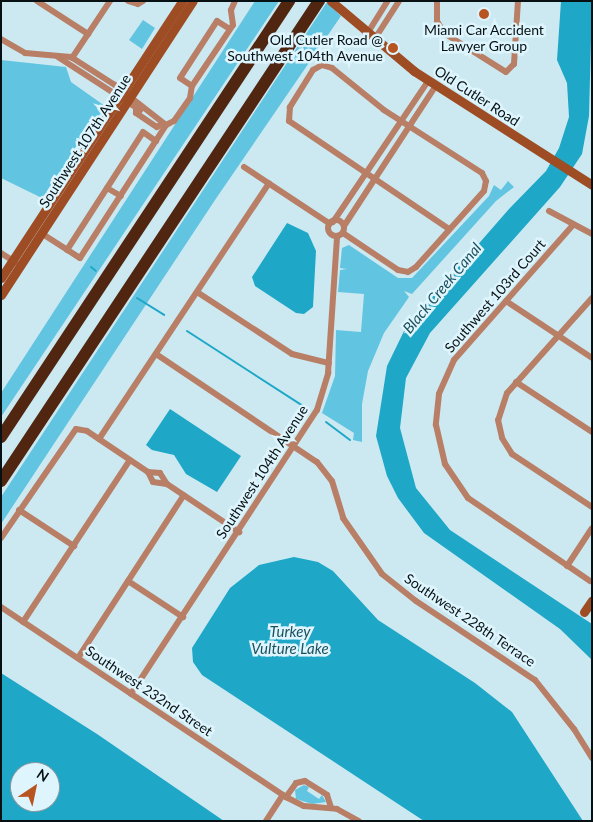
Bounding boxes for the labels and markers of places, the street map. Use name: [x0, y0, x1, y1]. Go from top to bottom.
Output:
marker: Miami Car Accident Lawyer Group: [478, 8, 490, 20]
place label: Miami Car Accident Lawyer Group: [424, 22, 544, 54]
place label: Old Cutler Road @ Southwest 104th Avenue: [227, 32, 383, 64]
marker: Old Cutler Road @ Southwest 104th Avenue: [387, 42, 399, 54]

